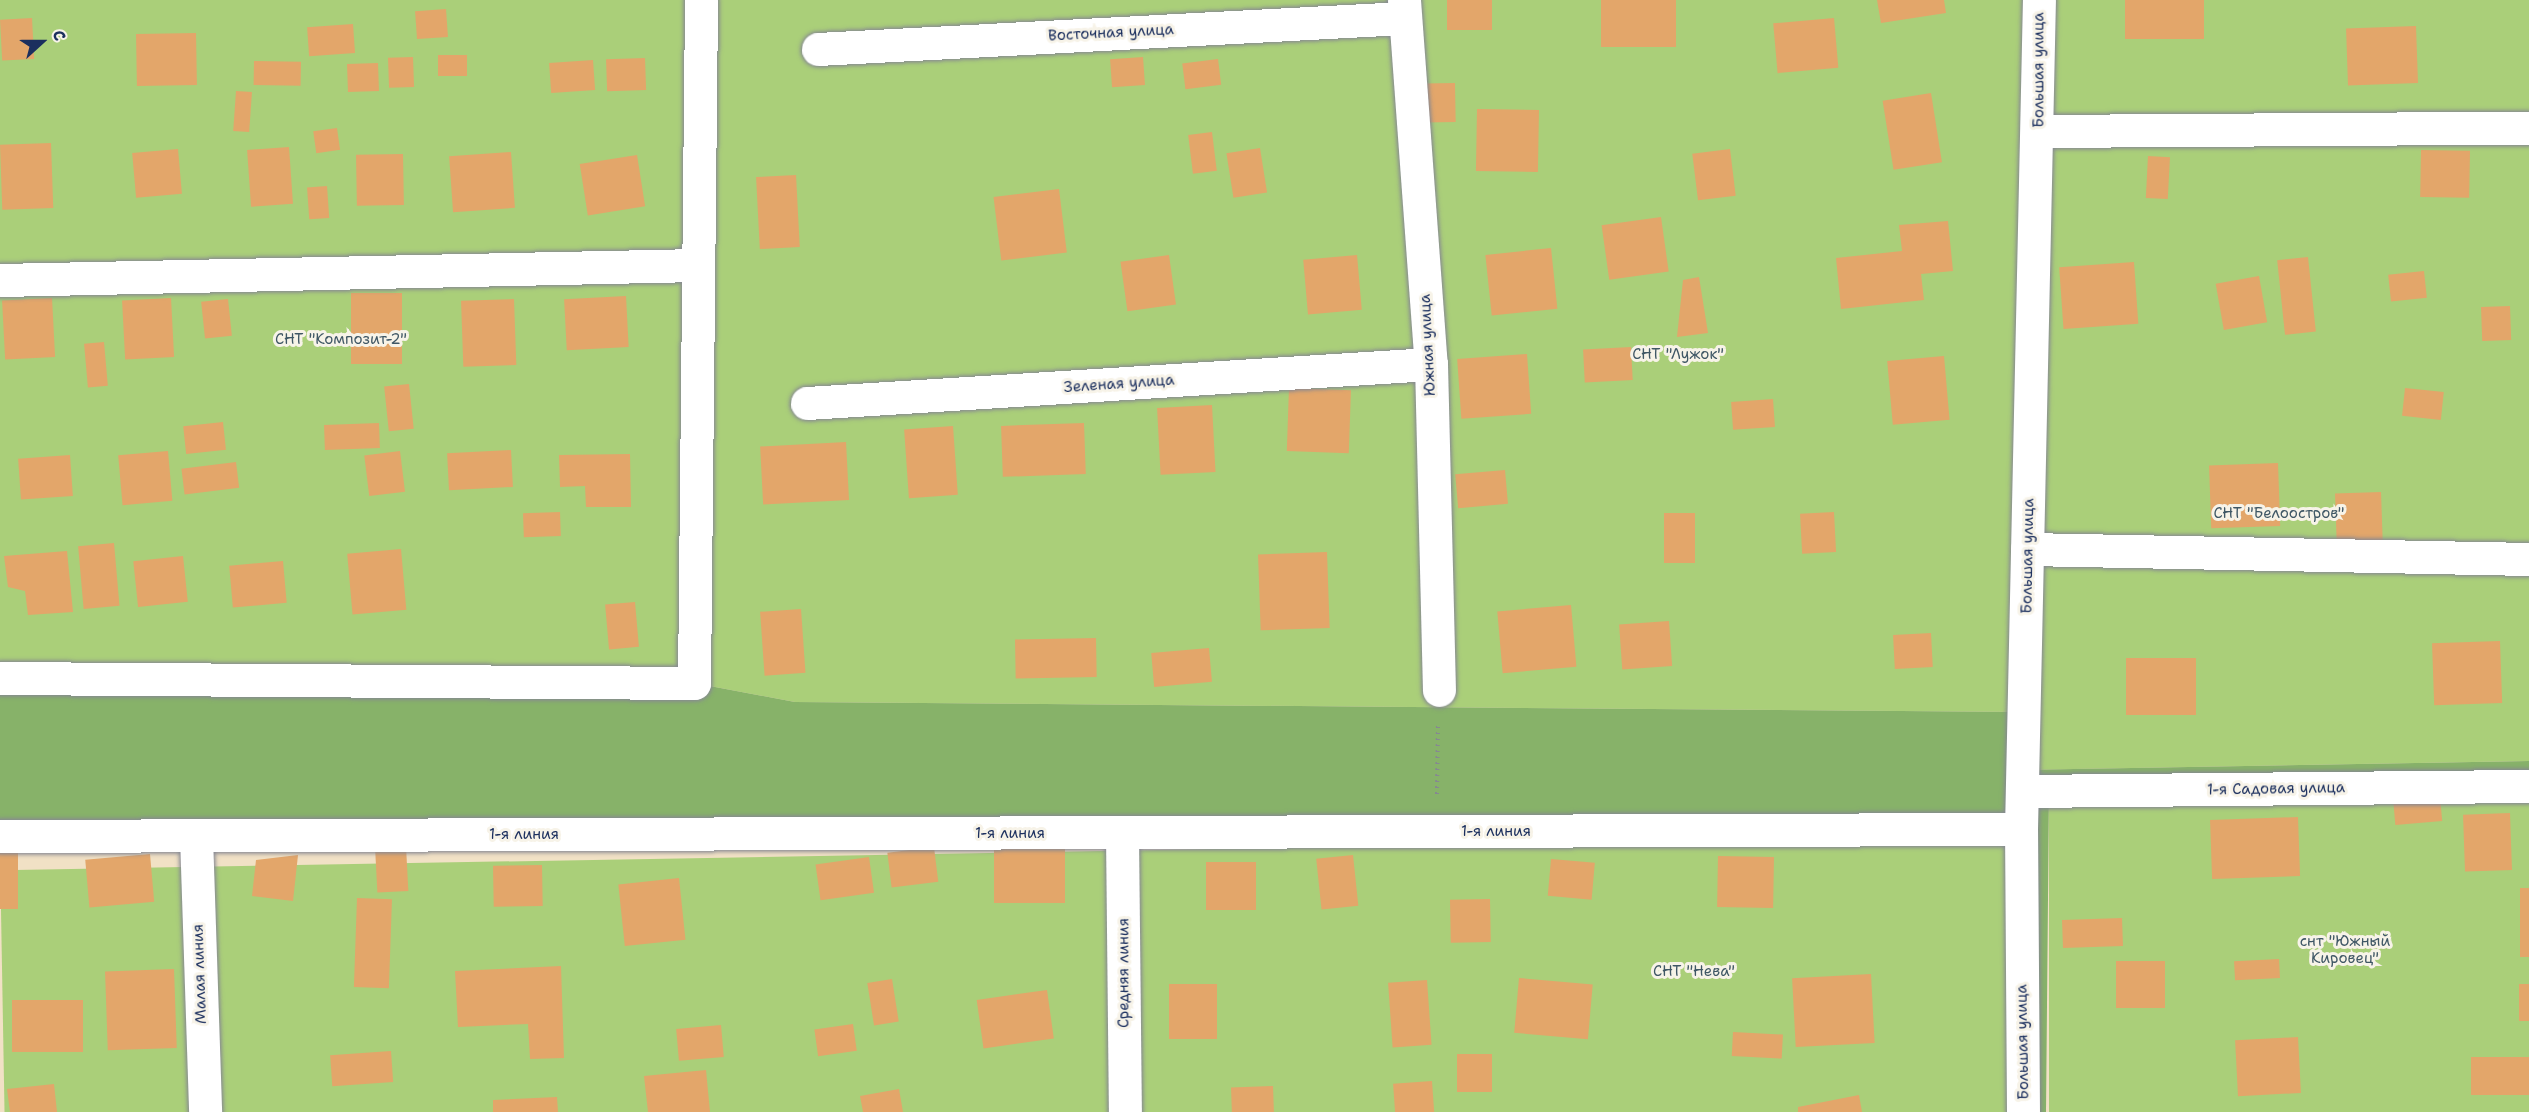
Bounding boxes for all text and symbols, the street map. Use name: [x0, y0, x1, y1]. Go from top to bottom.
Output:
north arrow: [12, 12, 72, 72]
street label: Большая улица: [2030, 12, 2048, 128]
street label: Восточная улица: [1048, 21, 1174, 45]
text: С: [48, 27, 71, 44]
street label: Южная улица: [1416, 294, 1440, 396]
park label: СНТ "Композит-2": [275, 331, 407, 349]
park label: СНТ "Лужок": [1632, 346, 1724, 364]
street label: Зеленая улица: [1063, 371, 1175, 397]
street label: Большая улица: [2018, 498, 2038, 614]
park label: СНТ "Белоостров": [2213, 505, 2345, 523]
street label: 1-я Садовая улица: [2207, 779, 2345, 799]
street label: 1-я линия: [1461, 823, 1531, 841]
street label: 1-я линия: [975, 825, 1045, 843]
street label: 1-я линия: [489, 826, 559, 844]
street label: Средняя линия: [1115, 918, 1133, 1028]
street label: Малая линия: [189, 924, 211, 1024]
park label: снт "Южный Кировец": [2300, 932, 2390, 967]
park label: СНТ "Нева": [1653, 963, 1735, 981]
street label: Большая улица: [2013, 984, 2033, 1100]

